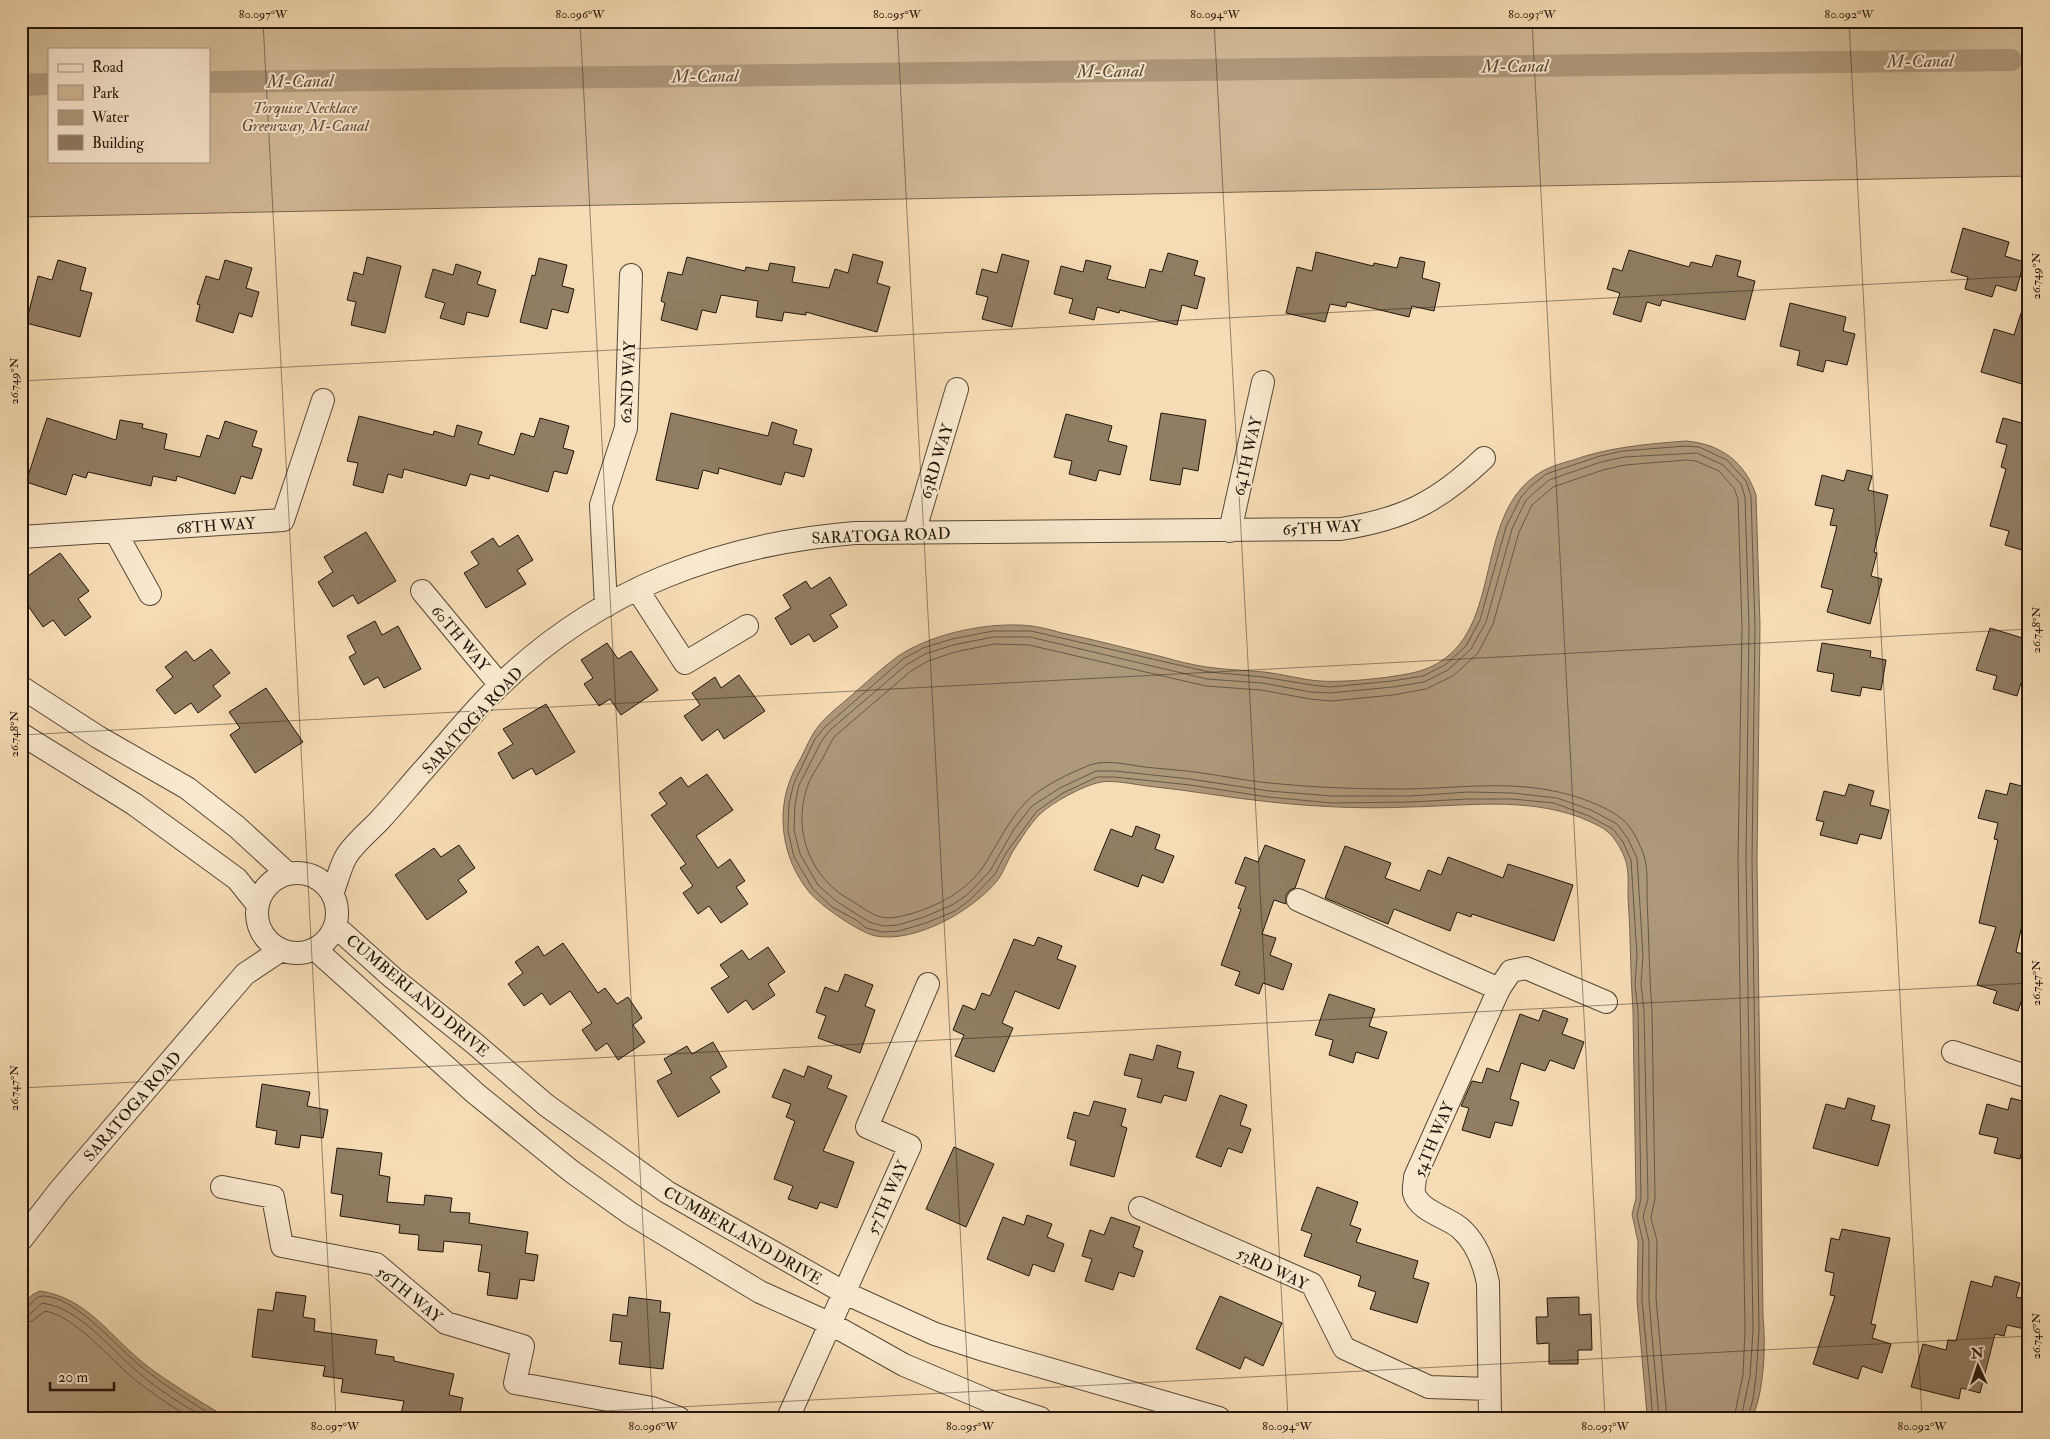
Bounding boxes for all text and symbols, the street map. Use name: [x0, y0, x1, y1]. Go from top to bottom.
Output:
text: 80.097°W: [239, 7, 288, 22]
text: 80.096°W: [556, 7, 605, 22]
text: 80.095°W: [873, 7, 922, 22]
text: 80.094°W: [1190, 7, 1240, 22]
text: 80.093°W: [1508, 7, 1557, 22]
text: 80.092°W: [1825, 7, 1874, 22]
legend: [48, 48, 210, 162]
water label: M-Canal: [1885, 49, 1955, 74]
water label: M-Canal: [1480, 54, 1550, 79]
text: Road: [92, 58, 124, 77]
water label: M-Canal: [1075, 59, 1145, 84]
water label: M-Canal: [670, 64, 740, 89]
water label: M-Canal: [265, 69, 335, 94]
text: Park: [92, 84, 119, 103]
park label: Torquise Necklace Greenway, M-Canal: [241, 98, 370, 136]
text: Water: [91, 108, 129, 127]
text: Building: [92, 134, 144, 153]
text: 26.749°N: [2029, 252, 2044, 299]
street label: 62ND WAY: [616, 339, 640, 424]
text: 26.749°N: [7, 357, 22, 404]
street label: 64TH WAY: [1229, 413, 1267, 498]
street label: 63RD WAY: [916, 420, 958, 502]
street label: 68TH WAY: [175, 513, 258, 539]
street label: 65TH WAY: [1282, 516, 1363, 540]
street label: SARATOGA ROAD: [811, 524, 951, 548]
street label: 60TH WAY: [427, 601, 494, 677]
text: 26.748°N: [2029, 607, 2044, 653]
street label: SARATOGA ROAD: [418, 663, 528, 778]
text: 26.748°N: [7, 711, 22, 757]
street label: CUMBERLAND DRIVE: [342, 930, 493, 1061]
text: 26.747°N: [2029, 960, 2044, 1006]
street label: SARATOGA ROAD: [80, 1048, 186, 1166]
text: 26.747°N: [7, 1065, 22, 1111]
street label: 54TH WAY: [1409, 1098, 1459, 1180]
street label: 57TH WAY: [863, 1156, 913, 1237]
street label: CUMBERLAND DRIVE: [659, 1182, 826, 1290]
street label: 53RD WAY: [1234, 1243, 1312, 1295]
street label: 56TH WAY: [372, 1262, 447, 1328]
text: 26.746°N: [2029, 1312, 2044, 1359]
north arrow: [1952, 1342, 2002, 1392]
text: N: [1970, 1345, 1985, 1362]
scale bar: [50, 1359, 114, 1391]
text: 20 m: [58, 1368, 88, 1387]
text: 80.097°W: [311, 1419, 360, 1434]
text: 80.096°W: [629, 1419, 678, 1434]
text: 80.095°W: [946, 1419, 995, 1434]
text: 80.094°W: [1262, 1419, 1312, 1434]
text: 80.093°W: [1581, 1419, 1630, 1434]
text: 80.092°W: [1898, 1419, 1947, 1434]

